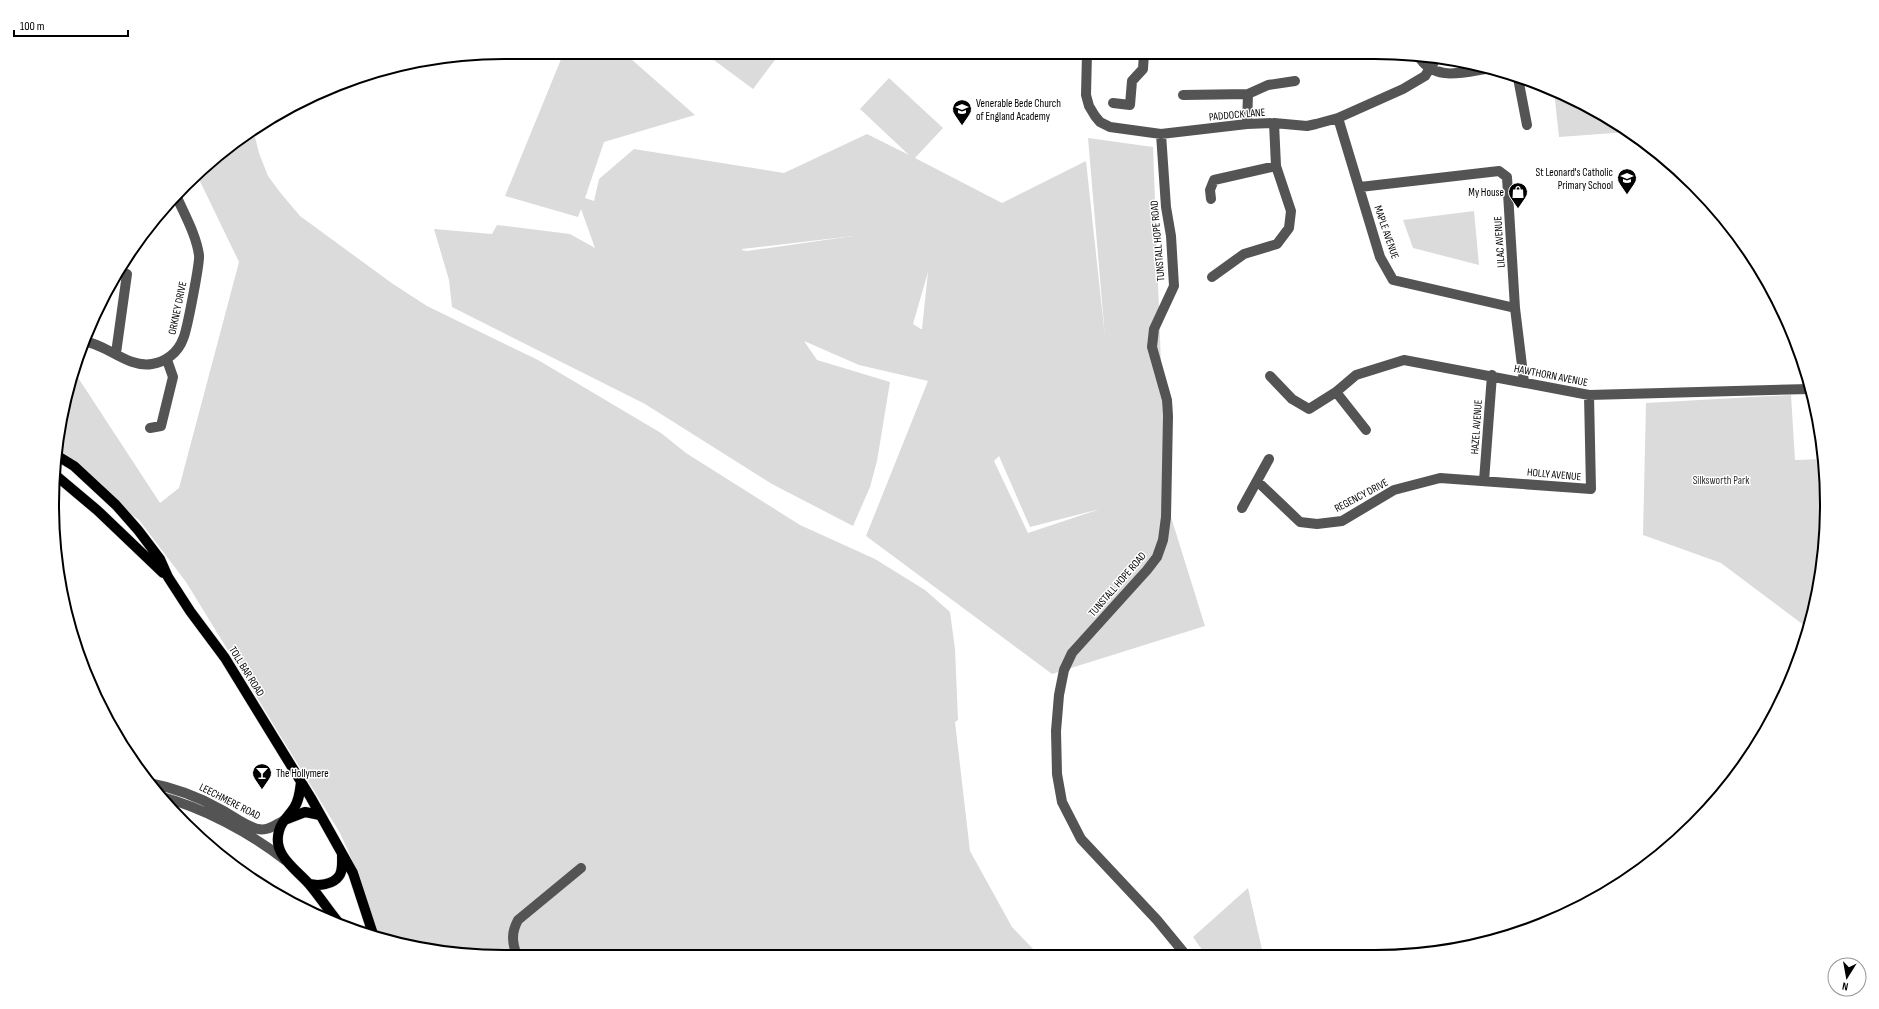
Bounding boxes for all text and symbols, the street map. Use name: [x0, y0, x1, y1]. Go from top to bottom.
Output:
scale bar: [14, 12, 128, 38]
text: 100 m: [20, 19, 45, 34]
place label: Venerable Bede Church of England Academy: [976, 97, 1061, 123]
school or university icon: Venerable Bede Church of England Academy: [951, 98, 973, 126]
street label: PADDOCK LANE: [1208, 106, 1266, 123]
place label: St Leonard's Catholic Primary School: [1536, 166, 1613, 192]
school or university icon: St Leonard's Catholic Primary School: [1616, 167, 1638, 195]
shop icon: My House: [1507, 181, 1529, 209]
place label: My House: [1468, 186, 1504, 199]
street label: TUNSTALL HOPE ROAD: [1147, 200, 1168, 282]
street label: MAPLE AVENUE: [1371, 204, 1402, 261]
street label: LILAC AVENUE: [1491, 216, 1508, 268]
street label: ORKNEY DRIVE: [166, 280, 189, 336]
street label: HAWTHORN AVENUE: [1513, 362, 1589, 389]
street label: HAZEL AVENUE: [1468, 399, 1485, 455]
street label: HOLLY AVENUE: [1526, 466, 1582, 483]
park label: Silksworth Park: [1693, 474, 1750, 487]
street label: REGENCY DRIVE: [1332, 476, 1390, 515]
street label: TUNSTALL HOPE ROAD: [1086, 549, 1149, 619]
street label: TOLL BAR ROAD: [226, 644, 267, 699]
bar icon: The Hollymere: [251, 762, 273, 790]
place label: The Hollymere: [276, 767, 329, 780]
street label: LEECHMERE ROAD: [197, 780, 263, 822]
north arrow: [1827, 957, 1867, 997]
text: N: [1841, 979, 1849, 993]

